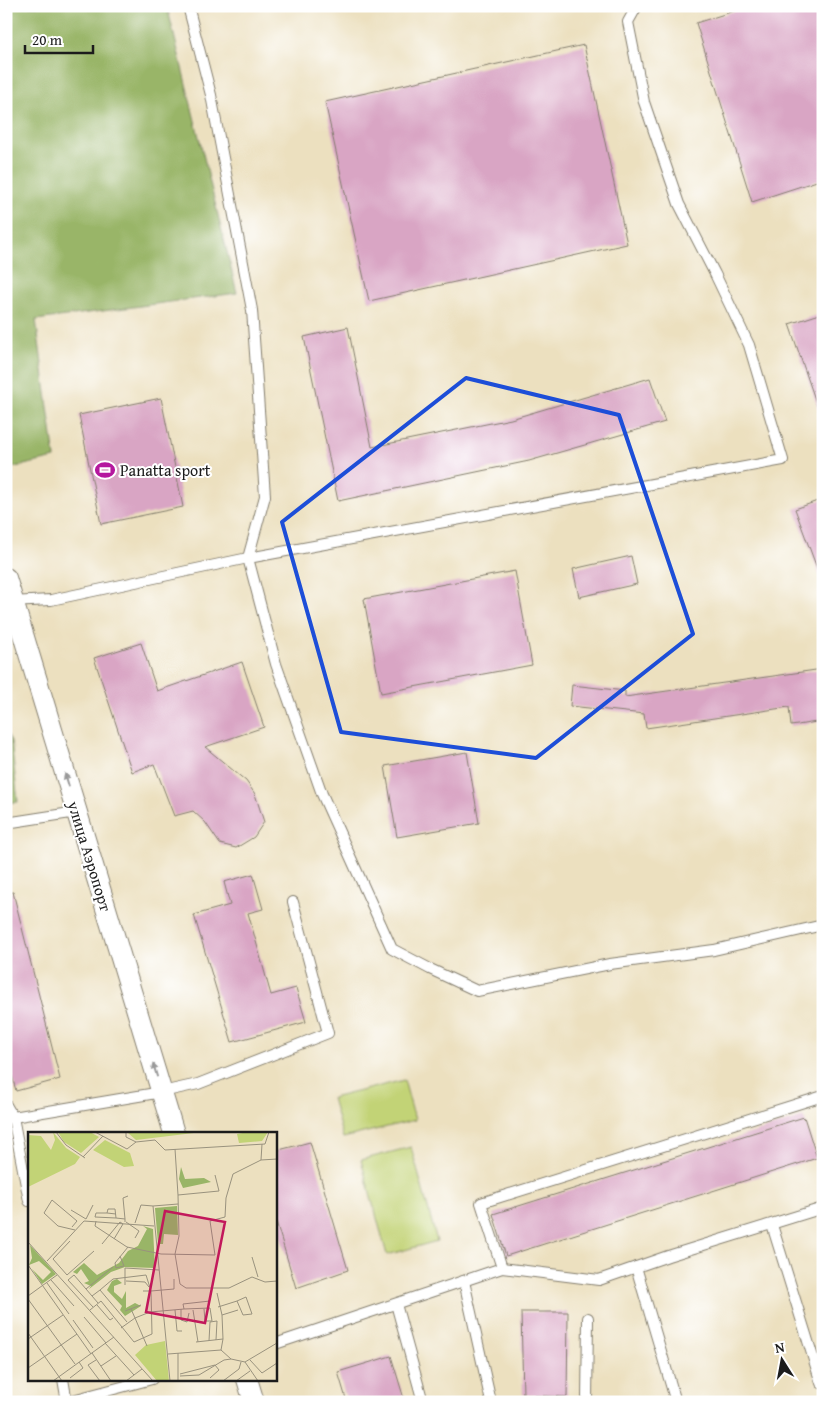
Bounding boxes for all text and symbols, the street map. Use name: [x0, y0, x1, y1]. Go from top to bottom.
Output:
scale bar: [25, 22, 92, 54]
text: 20 m: [32, 29, 63, 50]
place label: Panatta sport: [120, 458, 211, 482]
sports icon: Panatta sport: [94, 459, 116, 481]
one-way arrow: [63, 772, 71, 787]
street label: улица Аэропорт: [62, 797, 118, 914]
one-way arrow: [150, 1062, 158, 1077]
inset map: [28, 1132, 276, 1380]
north arrow: [756, 1336, 806, 1386]
text: N: [773, 1336, 787, 1358]

